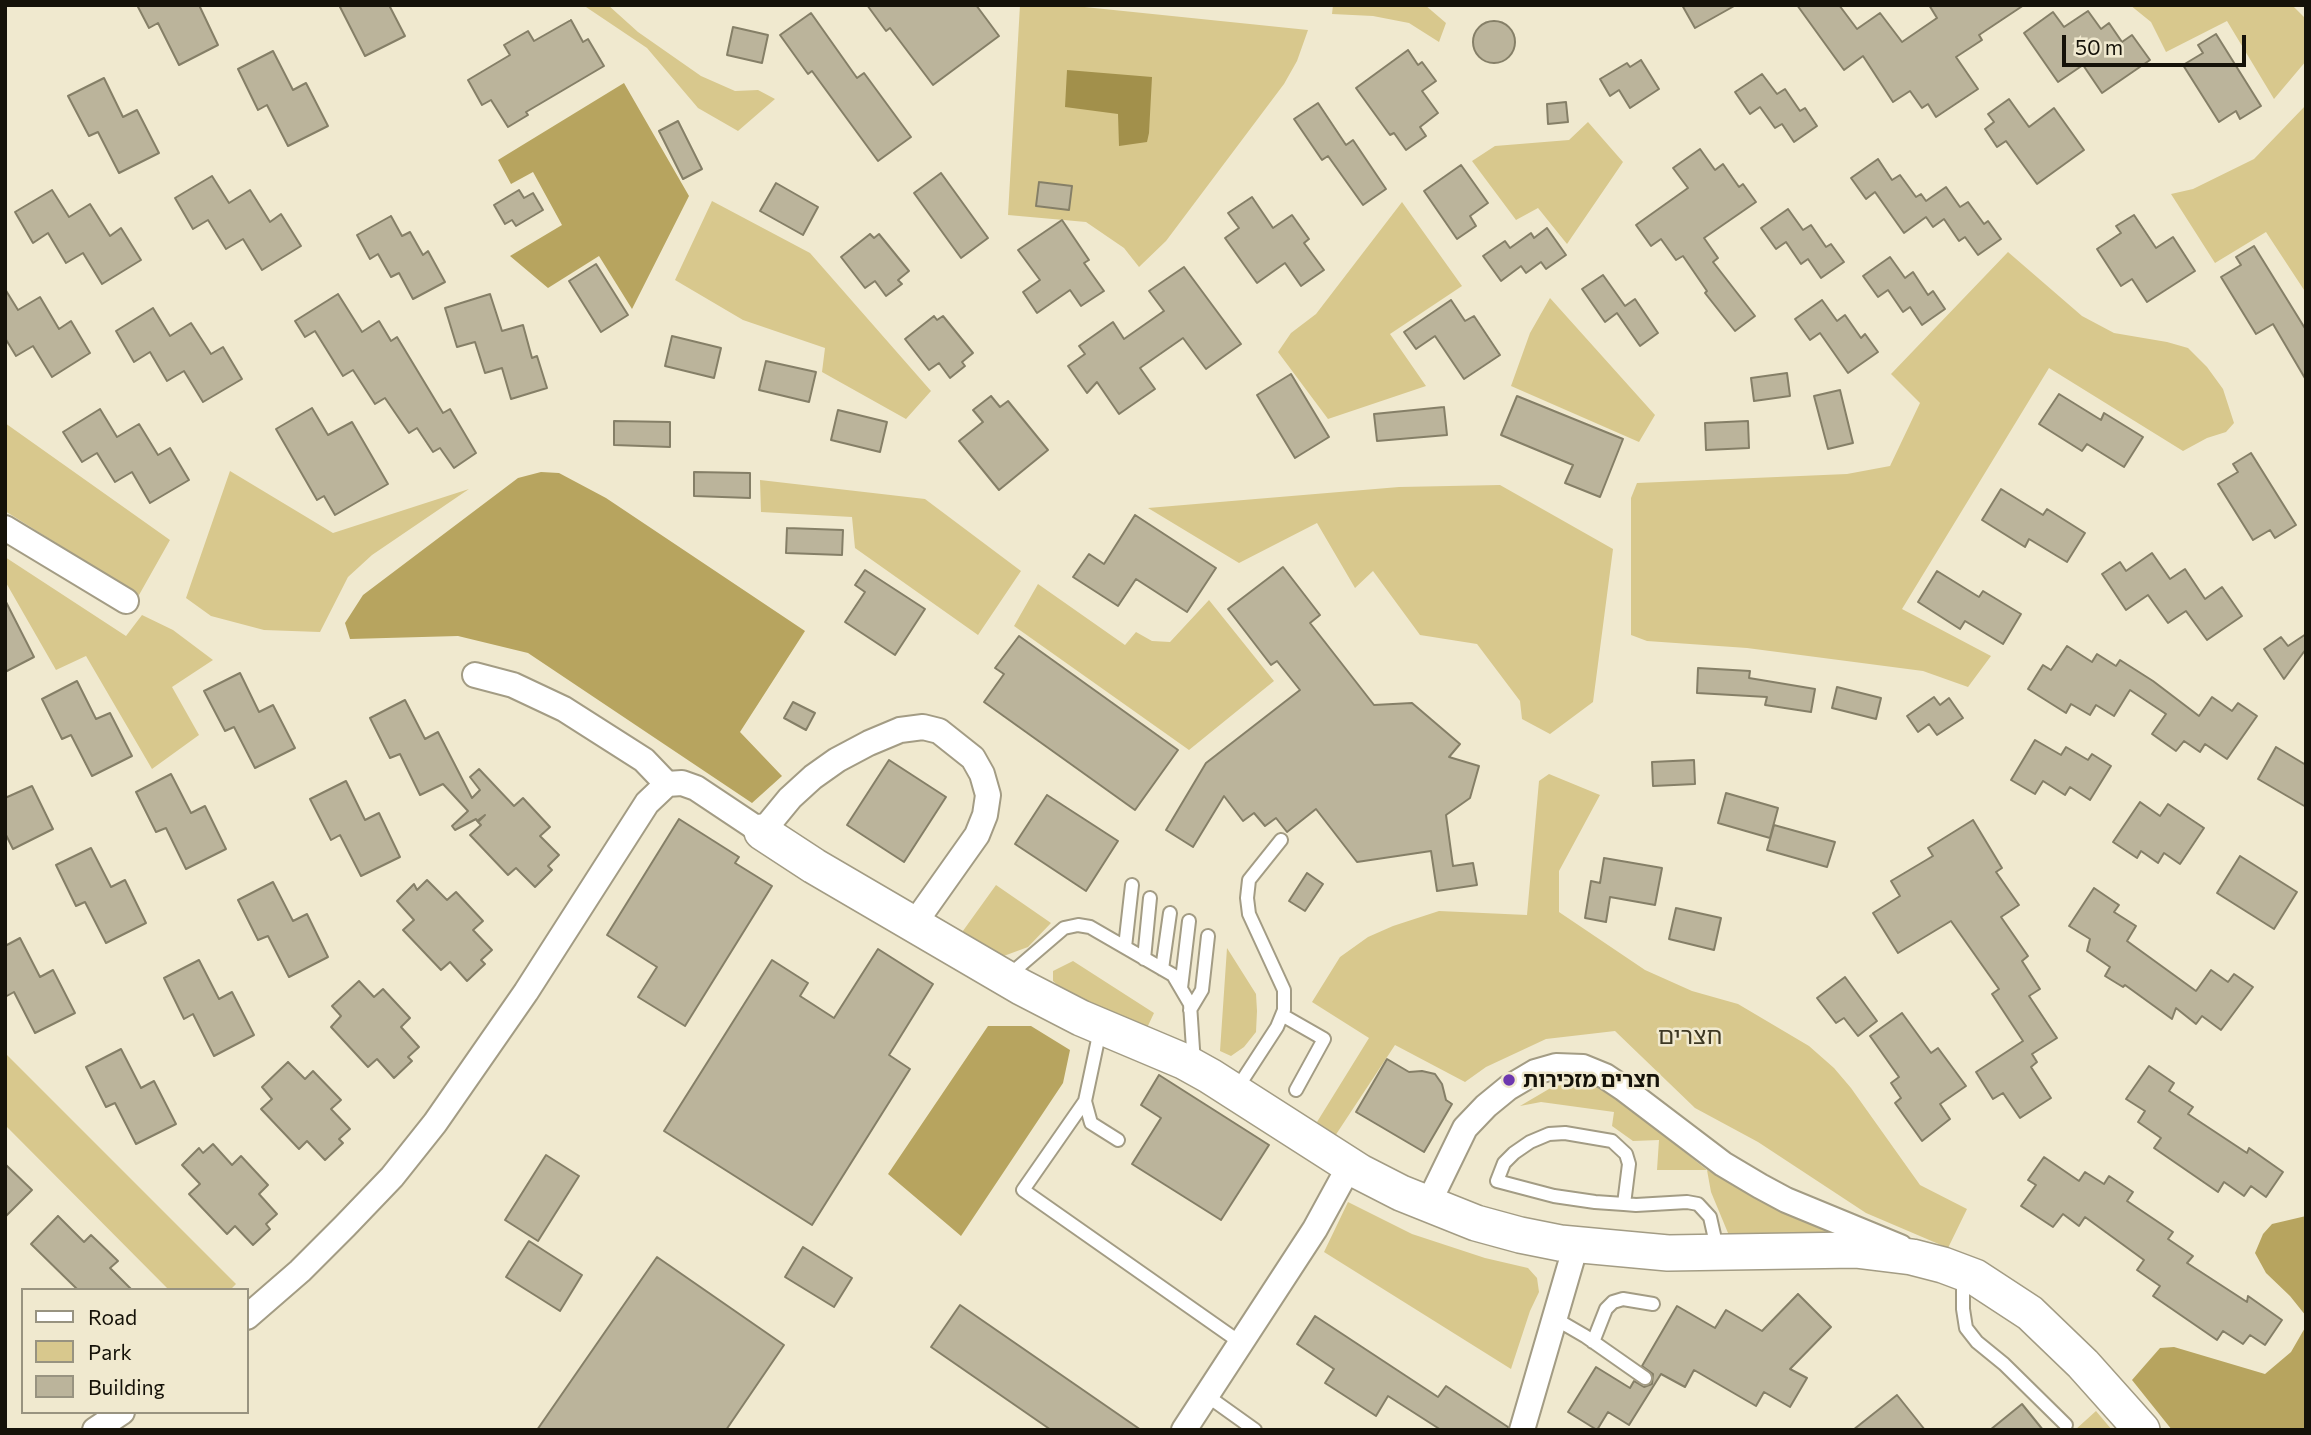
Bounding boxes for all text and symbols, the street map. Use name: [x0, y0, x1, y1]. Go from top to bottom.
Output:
scale bar: [2066, 21, 2250, 65]
text: 50 m: [2075, 34, 2123, 59]
district label: חצרים: [1658, 1022, 1722, 1050]
place label: חצרים מזכירות: [1523, 1067, 1660, 1093]
marker: חצרים מזכירות: [1501, 1072, 1517, 1088]
legend: [21, 1288, 248, 1414]
text: Road: [88, 1304, 137, 1329]
text: Park: [88, 1339, 132, 1364]
text: Building: [88, 1374, 165, 1399]

